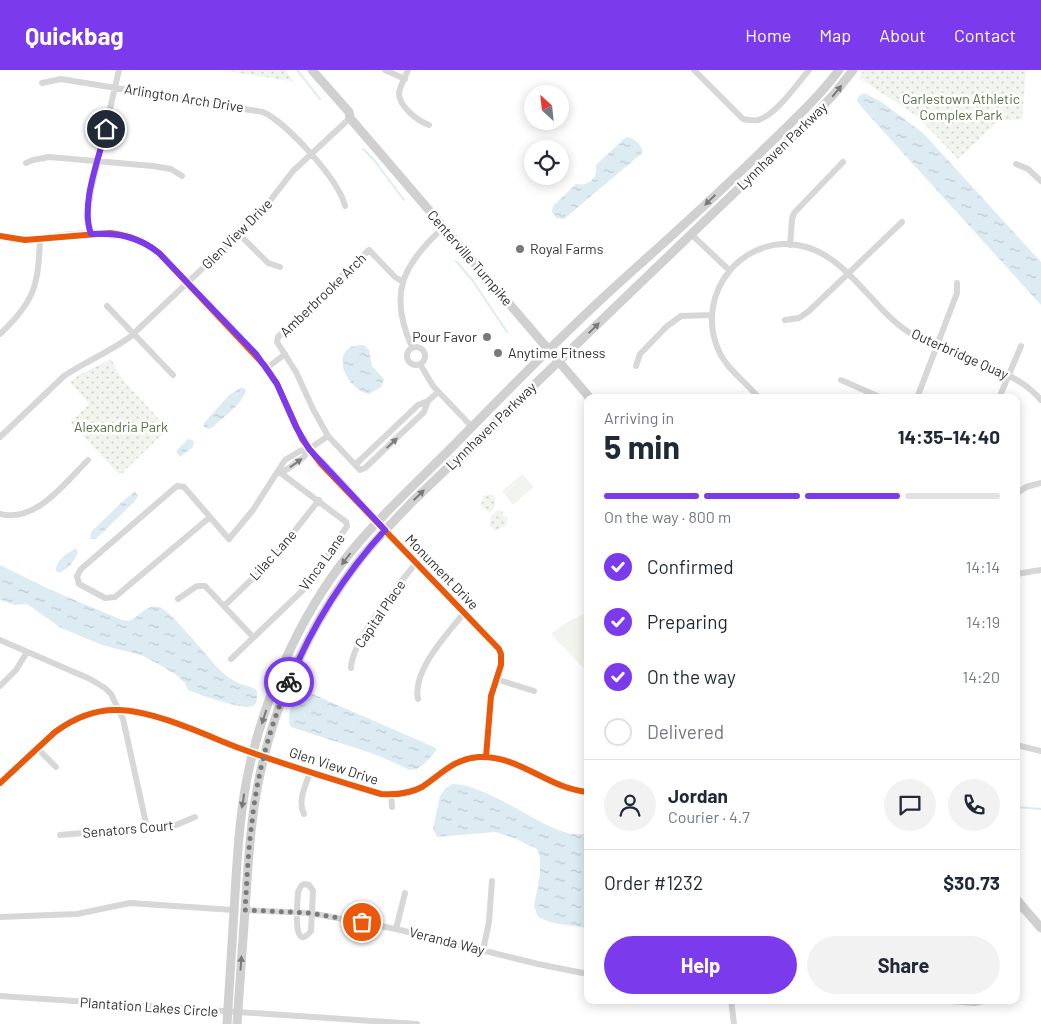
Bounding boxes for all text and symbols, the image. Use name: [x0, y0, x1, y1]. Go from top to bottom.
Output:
text: Quickbag: [25, 21, 124, 50]
text: Home: [745, 24, 791, 46]
text: Map: [819, 24, 851, 46]
text: About: [879, 24, 926, 46]
text: Contact: [954, 24, 1016, 46]
street label: Arlington Arch Drive: [123, 80, 245, 115]
north arrow: [524, 85, 569, 130]
map controls: [524, 85, 569, 185]
one-way arrow: [831, 85, 843, 97]
park label: Carlestown Athletic Complex Park: [902, 90, 1020, 123]
street label: Lynnhaven Parkway: [733, 98, 831, 193]
pin: [85, 108, 127, 150]
icon: home: [92, 115, 120, 143]
button: locate: [524, 140, 569, 185]
one-way arrow: [705, 194, 717, 206]
street label: Glen View Drive: [198, 195, 275, 272]
street label: Centerville Turnpike: [424, 206, 517, 309]
place label: Royal Farms: [530, 240, 604, 257]
marker: Royal Farms: [514, 243, 526, 255]
street label: Amberbrooke Arch: [276, 249, 369, 340]
one-way arrow: [587, 322, 599, 334]
street label: Outerbridge Quay: [909, 325, 1012, 383]
place label: Pour Favor: [412, 328, 477, 345]
marker: Pour Favor: [481, 331, 493, 343]
place label: Anytime Fitness: [508, 344, 606, 361]
marker: Anytime Fitness: [492, 347, 504, 359]
street label: Lynnhaven Parkway: [442, 378, 540, 473]
text: Arriving in: [604, 408, 674, 427]
park label: Alexandria Park: [74, 418, 168, 435]
text: 14:35–14:40: [898, 425, 1000, 448]
text: 5 min: [604, 427, 680, 465]
one-way arrow: [385, 437, 397, 449]
one-way arrow: [289, 458, 303, 468]
one-way arrow: [413, 489, 425, 501]
text: On the way · 800 m: [604, 507, 731, 526]
street label: Lilac Lane: [246, 526, 300, 583]
street label: Vinca Lane: [295, 530, 348, 594]
street label: Monument Drive: [402, 530, 483, 613]
one-way arrow: [341, 552, 351, 566]
icon: check: [604, 553, 632, 581]
text: Confirmed: [647, 555, 734, 578]
text: 14:14: [966, 557, 1000, 576]
street label: Capital Place: [351, 576, 409, 651]
icon: check: [604, 608, 632, 636]
text: Preparing: [647, 610, 728, 633]
text: 14:19: [966, 612, 1000, 631]
courier: [264, 657, 314, 707]
icon: check: [604, 663, 632, 691]
text: On the way: [647, 665, 736, 688]
text: 14:20: [963, 667, 1000, 686]
icon: bike: [275, 668, 303, 696]
one-way arrow: [260, 710, 268, 725]
text: Delivered: [647, 720, 724, 743]
street label: Glen View Drive: [287, 743, 381, 788]
button: person: [604, 779, 656, 831]
button: chat: [884, 779, 936, 831]
button: phone: [948, 779, 1000, 831]
text: Jordan: [668, 784, 728, 807]
one-way arrow: [239, 793, 247, 809]
text: Courier · 4.7: [668, 807, 750, 826]
street label: Senators Court: [82, 816, 174, 841]
text: Order #1232: [604, 871, 703, 894]
text: $30.73: [943, 871, 1000, 894]
pin: [341, 901, 383, 943]
icon: bag: [348, 908, 376, 936]
street label: Veranda Way: [407, 923, 487, 958]
button: Help: [604, 936, 797, 994]
button: Share: [807, 936, 1000, 994]
one-way arrow: [238, 955, 246, 971]
street label: Plantation Lakes Circle: [79, 993, 219, 1020]

